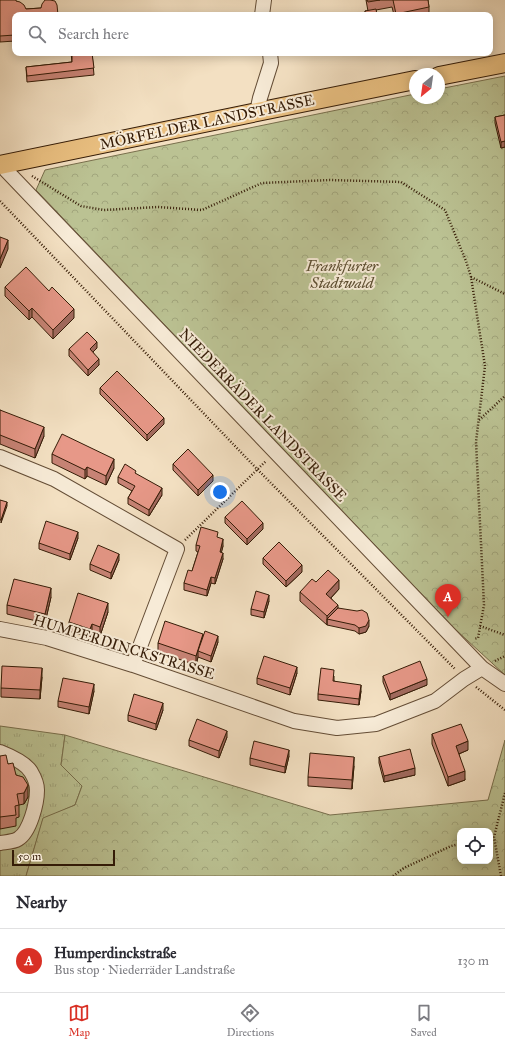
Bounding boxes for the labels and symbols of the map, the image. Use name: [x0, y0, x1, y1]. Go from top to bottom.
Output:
north arrow: [409, 68, 445, 104]
street label: MÖRFELDER LANDSTRASSE: [98, 89, 316, 154]
park label: Frankfurter Stadtwald: [305, 257, 379, 292]
street label: NIEDERRÄDER LANDSTRASSE: [175, 325, 351, 505]
your location: [210, 482, 230, 502]
pin: A: [435, 584, 461, 617]
street label: HUMPERDINCKSTRASSE: [31, 611, 217, 683]
scale bar: [12, 848, 115, 867]

